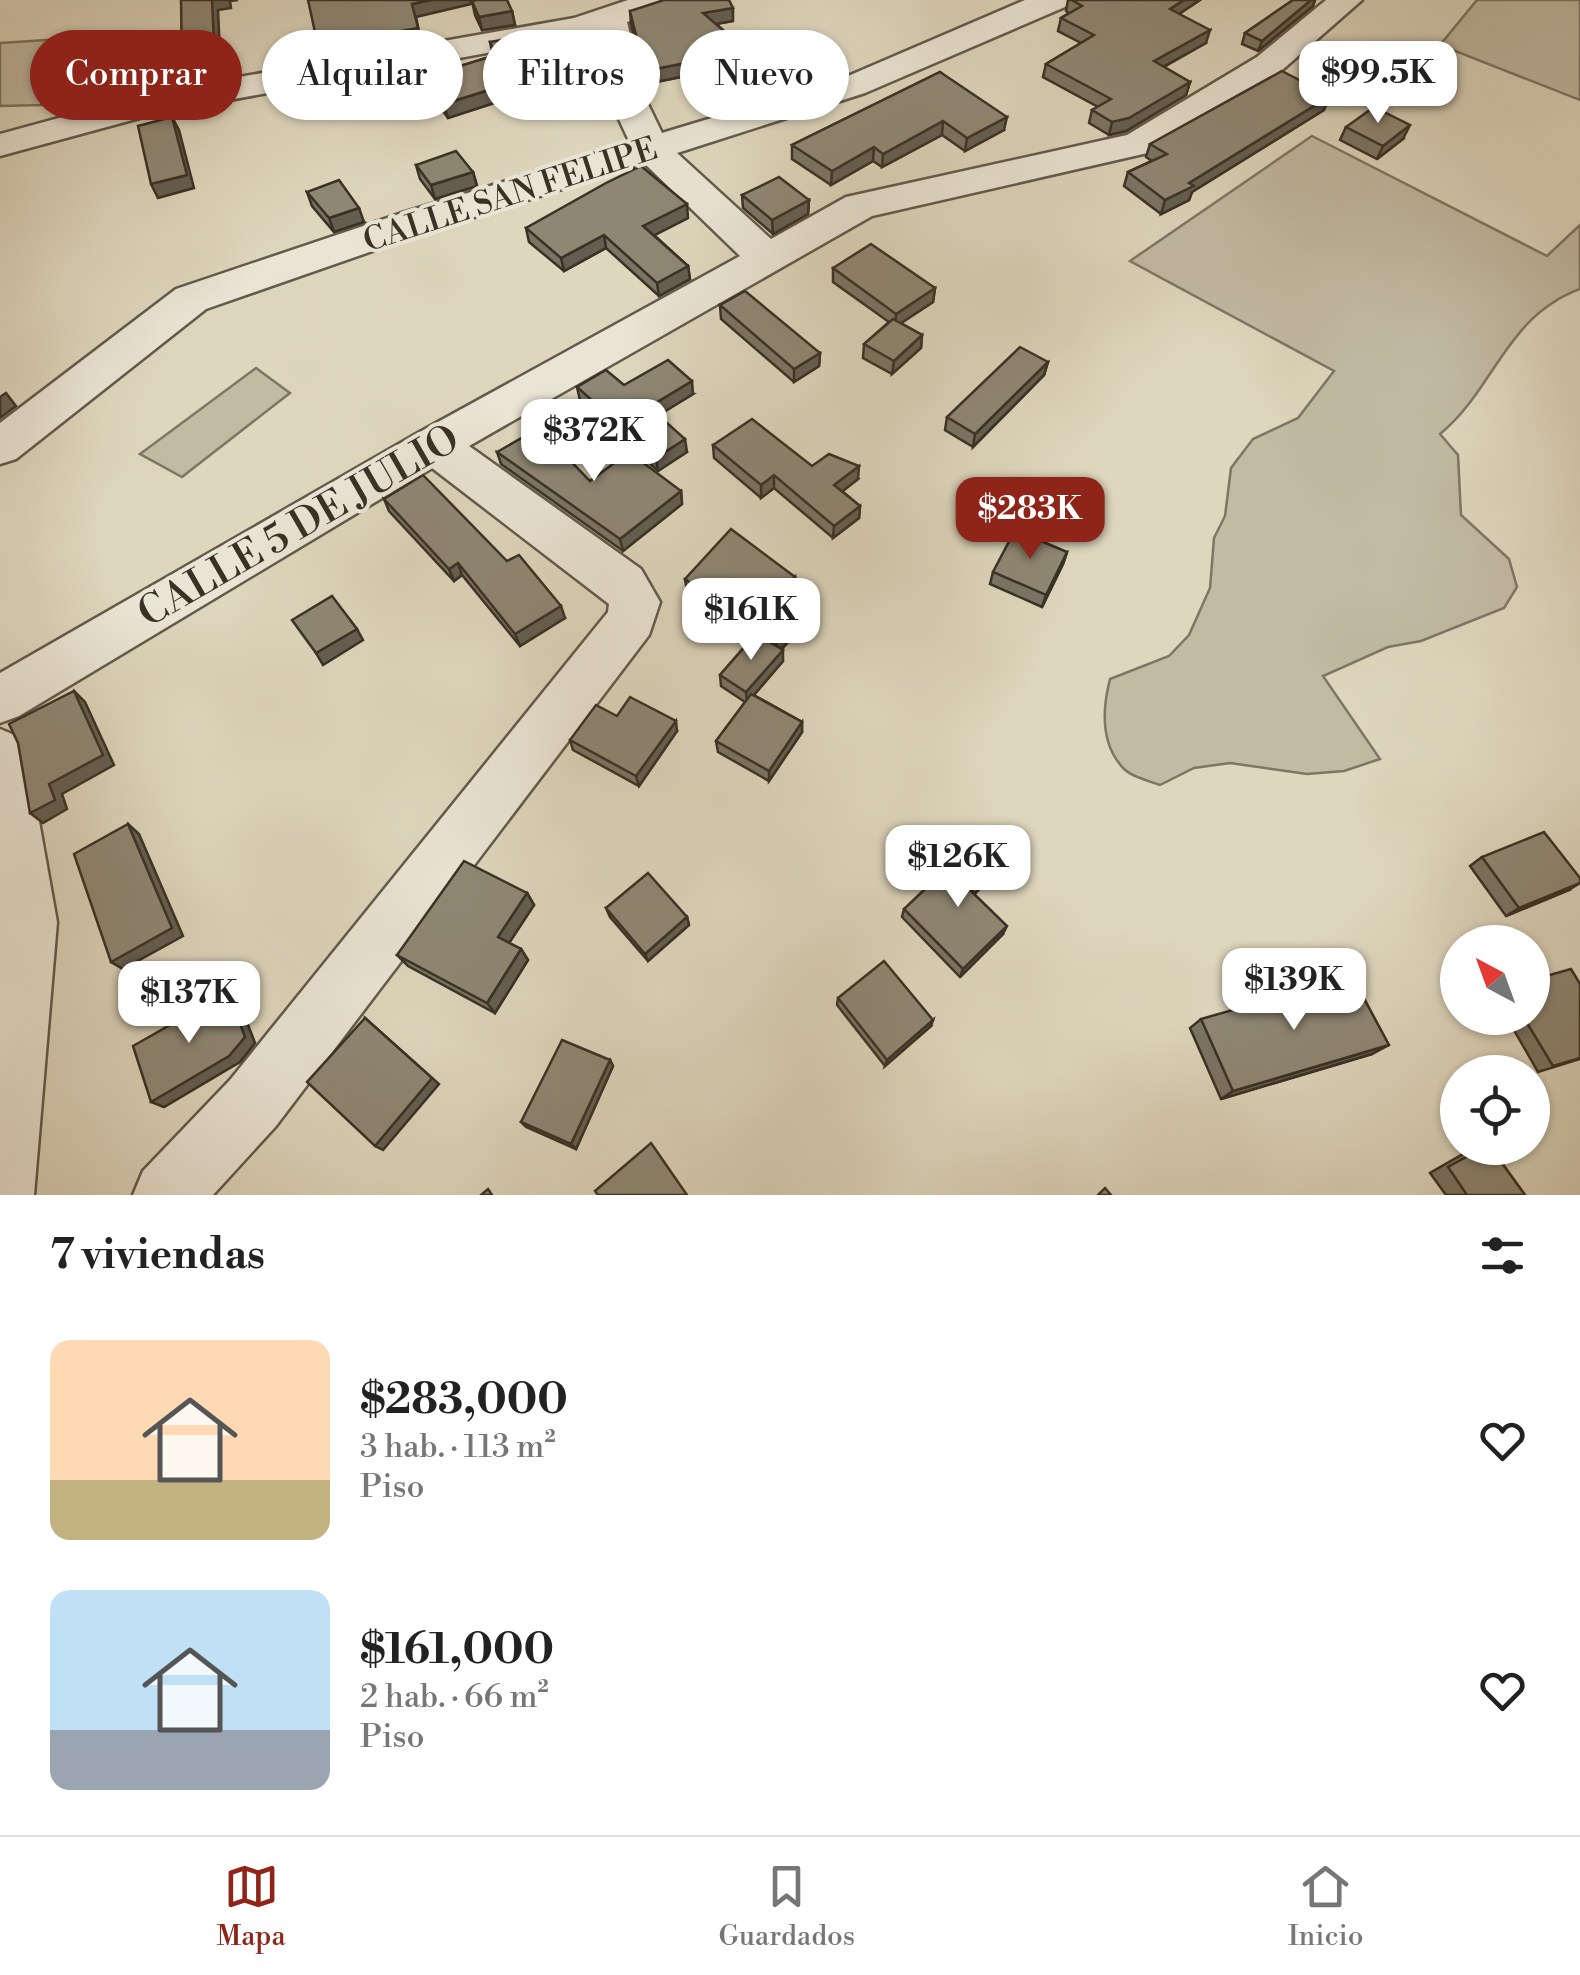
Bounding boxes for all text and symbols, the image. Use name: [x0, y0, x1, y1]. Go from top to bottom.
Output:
chip: Comprar: [30, 30, 242, 120]
chip: Alquilar: [262, 30, 463, 120]
chip: Filtros: [483, 30, 660, 120]
chip: Nuevo: [680, 30, 849, 120]
pin: $99.5K: [1297, 41, 1459, 126]
text: $99.5K: [1321, 53, 1435, 93]
street label: CALLE SAN FELIPE: [358, 129, 662, 261]
pin: $372K: [524, 399, 664, 484]
text: $372K: [543, 411, 645, 451]
street label: CALLE 5 DE JULIO: [129, 414, 469, 639]
pin: $283K: [960, 477, 1100, 562]
text: $283K: [978, 489, 1082, 529]
pin: $161K: [681, 578, 821, 663]
text: $161K: [704, 590, 798, 630]
pin: $126K: [888, 825, 1028, 910]
text: $126K: [907, 837, 1009, 877]
north arrow: [1440, 925, 1550, 1035]
map controls: [1440, 925, 1550, 1165]
pin: $139K: [1224, 948, 1364, 1033]
text: $139K: [1244, 960, 1344, 1000]
pin: $137K: [119, 961, 259, 1046]
text: $137K: [140, 973, 238, 1013]
button: locate: [1440, 1055, 1550, 1165]
icon: filters: [1475, 1228, 1530, 1283]
text: 7 viviendas: [50, 1229, 265, 1282]
text: $283,000: [360, 1374, 568, 1427]
icon: home: [130, 1380, 250, 1500]
icon: heart: [1475, 1413, 1530, 1468]
text: 3 hab. · 113 m²: [360, 1427, 556, 1467]
text: Piso: [360, 1467, 424, 1507]
text: $161,000: [360, 1624, 554, 1677]
icon: home: [130, 1630, 250, 1750]
icon: heart: [1475, 1663, 1530, 1718]
text: 2 hab. · 66 m²: [360, 1677, 549, 1717]
text: Piso: [360, 1717, 424, 1757]
tab: Mapa: [216, 1859, 286, 1954]
tab: Guardados: [718, 1859, 855, 1954]
tab: Inicio: [1288, 1859, 1364, 1954]

